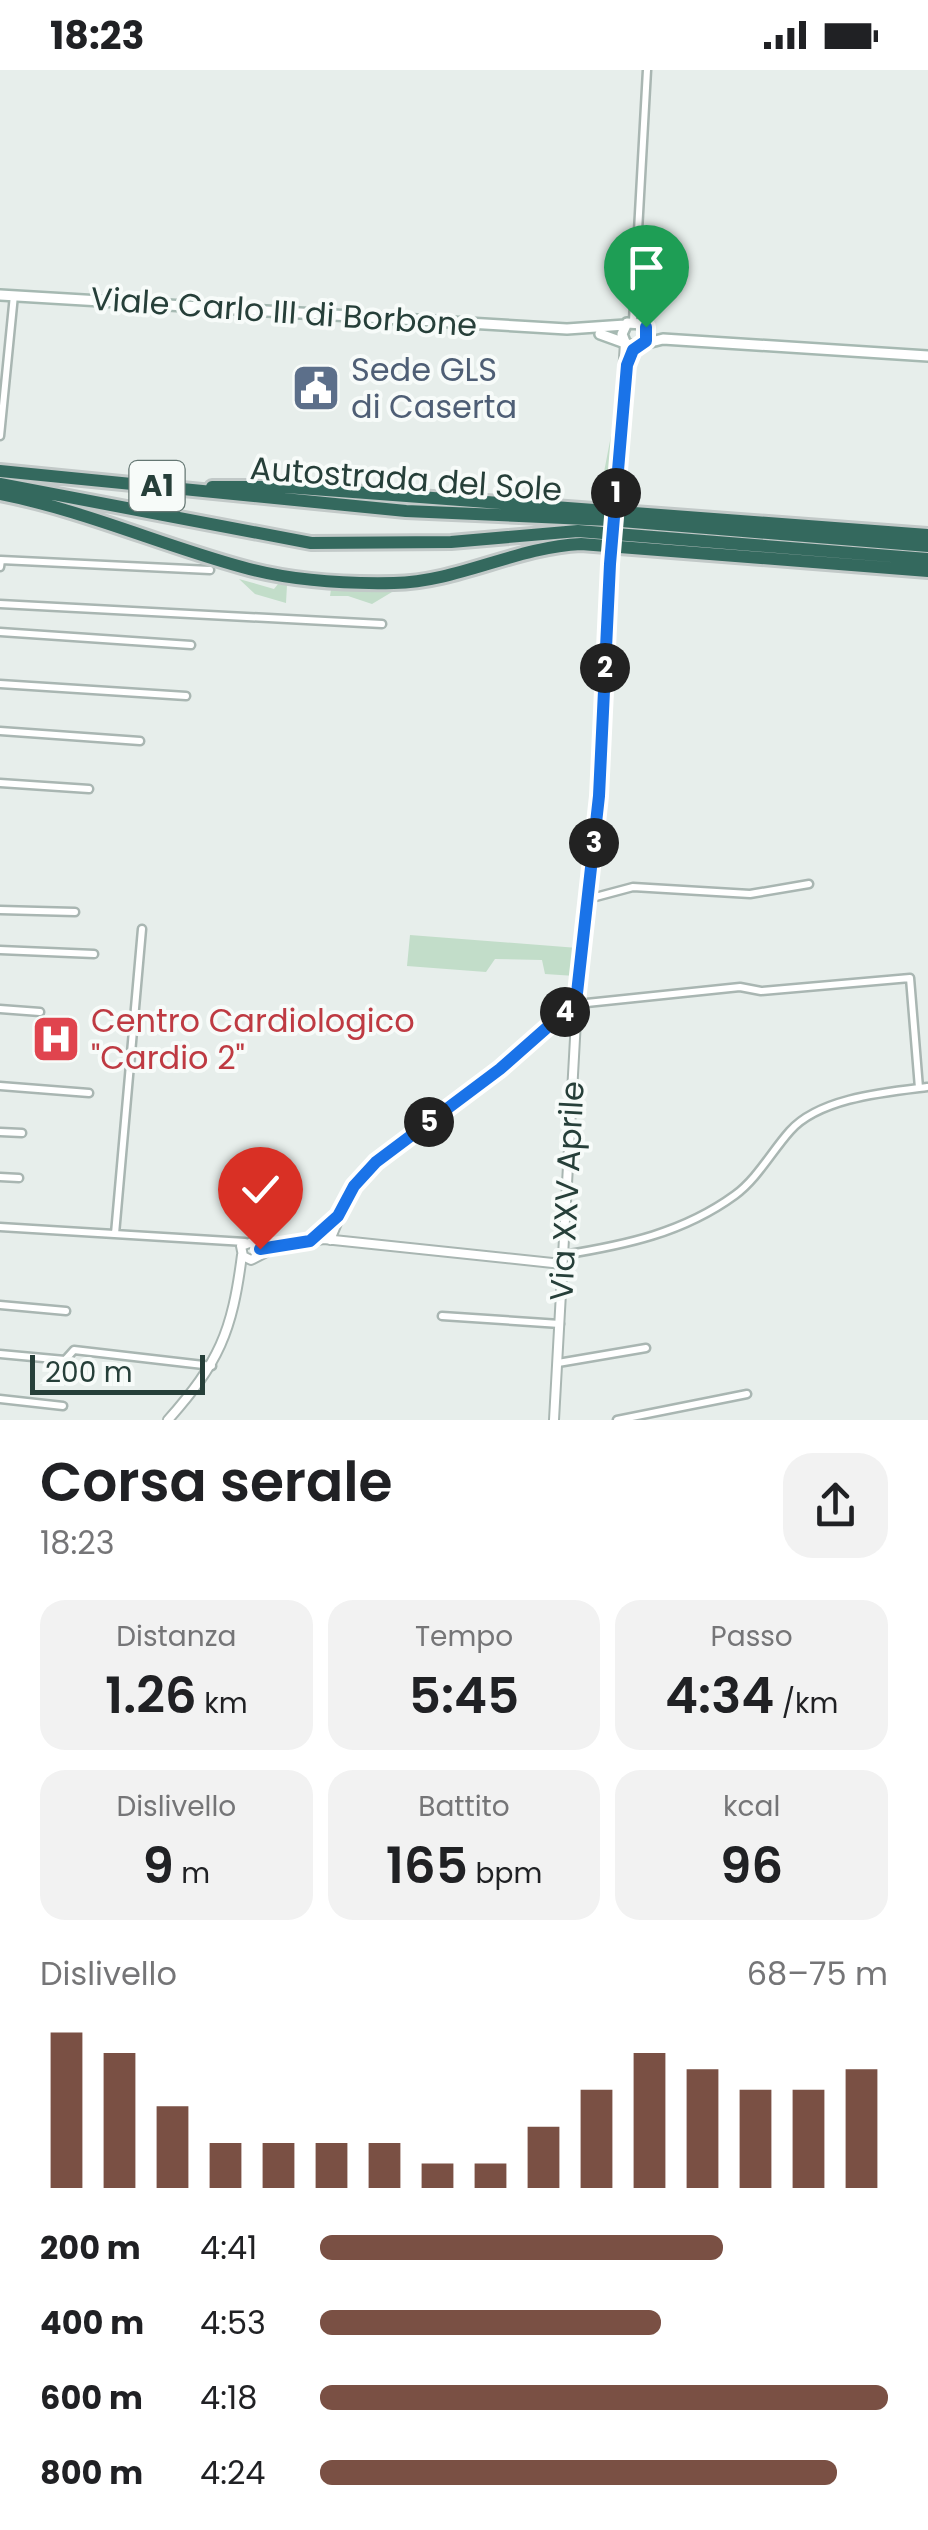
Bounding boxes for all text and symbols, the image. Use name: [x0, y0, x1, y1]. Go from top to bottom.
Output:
text: 18:23: [50, 9, 144, 62]
pin: [604, 225, 689, 328]
icon: arrive: [619, 240, 674, 295]
street label: Viale Carlo III di Borbone: [89, 276, 479, 347]
place label: Sede GLS di Caserta: [351, 347, 517, 429]
public building icon: Sede GLS di Caserta: [290, 362, 342, 414]
street label: Autostrada del Sole: [248, 445, 564, 512]
road number: A1: [130, 461, 184, 511]
pin: 1: [591, 468, 641, 518]
text: 1: [611, 473, 621, 512]
pin: 2: [580, 643, 630, 693]
text: 2: [597, 648, 613, 687]
pin: 3: [569, 818, 619, 868]
text: 3: [586, 823, 602, 862]
pin: 4: [540, 987, 590, 1037]
text: 4: [556, 992, 574, 1031]
place label: Centro Cardiologico "Cardio 2": [91, 998, 415, 1080]
hospital icon: Centro Cardiologico "Cardio 2": [30, 1013, 82, 1065]
street label: Via XXV Aprile: [538, 1080, 595, 1302]
pin: 5: [404, 1097, 454, 1147]
text: 5: [420, 1102, 438, 1141]
pin: [218, 1147, 303, 1250]
icon: check: [233, 1162, 288, 1217]
scale bar: [30, 1350, 205, 1394]
text: 200 m: [45, 1353, 133, 1392]
text: Corsa serale: [40, 1443, 393, 1520]
button: share: [783, 1453, 888, 1558]
text: 18:23: [40, 1520, 115, 1565]
text: Distanza: [116, 1617, 236, 1656]
text: Tempo: [415, 1617, 513, 1656]
text: Passo: [711, 1617, 793, 1656]
text: 1.26: [105, 1660, 197, 1731]
text: 5:45: [409, 1660, 519, 1731]
text: 4:34: [665, 1660, 774, 1731]
text: km: [197, 1684, 248, 1723]
text: /km: [774, 1684, 838, 1723]
text: Dislivello: [116, 1787, 236, 1826]
text: Battito: [418, 1787, 510, 1826]
text: kcal: [723, 1787, 780, 1826]
text: 9: [143, 1830, 174, 1901]
text: 165: [386, 1830, 468, 1901]
text: 96: [720, 1830, 783, 1901]
text: m: [174, 1854, 210, 1893]
text: bpm: [468, 1854, 542, 1893]
text: Dislivello: [40, 1951, 177, 1996]
text: 68–75 m: [747, 1951, 888, 1996]
text: 200 m: [40, 2225, 141, 2270]
text: 4:41: [200, 2225, 257, 2270]
text: 400 m: [40, 2300, 144, 2345]
text: 4:53: [200, 2300, 266, 2345]
text: 600 m: [40, 2375, 143, 2420]
text: 4:18: [200, 2375, 257, 2420]
text: 800 m: [40, 2450, 143, 2495]
text: 4:24: [200, 2450, 265, 2495]

